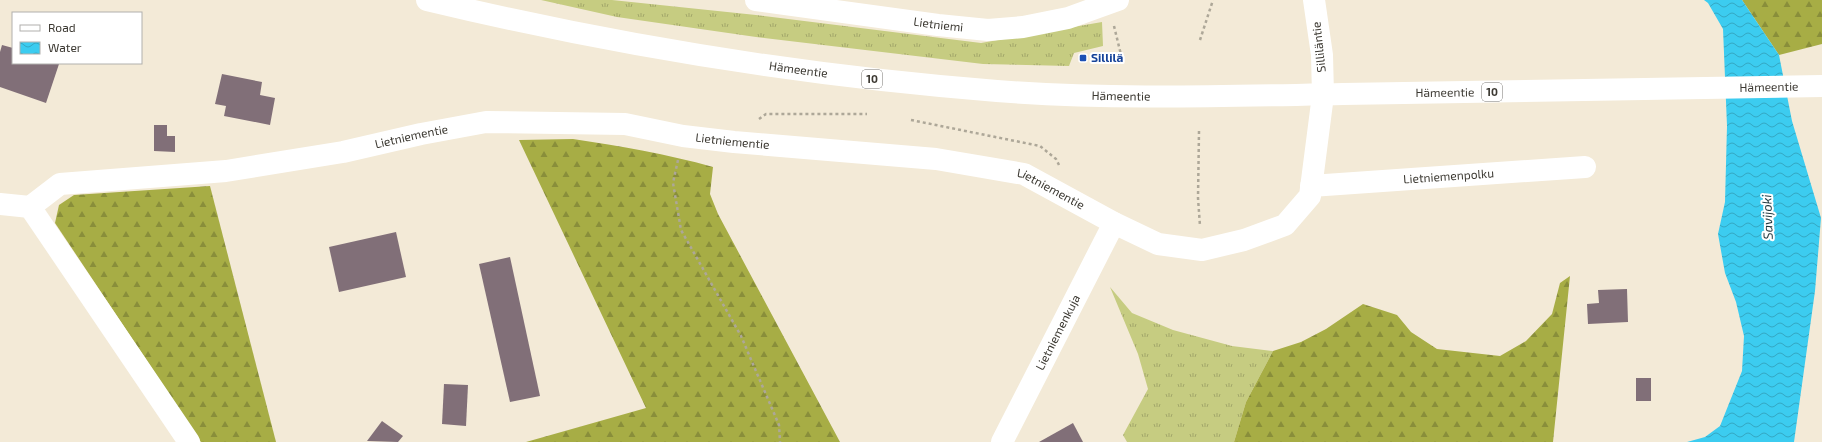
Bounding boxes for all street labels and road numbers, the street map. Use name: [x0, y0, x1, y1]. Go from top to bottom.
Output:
street label: Lietniemi: [913, 14, 964, 33]
street label: Silliläntie: [1308, 21, 1328, 73]
street label: Hämeentie: [768, 58, 829, 80]
road number: 10: [862, 70, 882, 88]
street label: Hämeentie: [1739, 79, 1799, 94]
road number: 10: [1482, 83, 1502, 101]
street label: Hämeentie: [1415, 84, 1474, 99]
street label: Hämeentie: [1091, 88, 1151, 103]
street label: Lietniementie: [373, 121, 449, 150]
street label: Lietniementie: [695, 130, 770, 151]
street label: Lietniementie: [1016, 165, 1087, 212]
street label: Lietniemenpolku: [1403, 165, 1494, 186]
street label: Lietniemenkuja: [1032, 292, 1082, 372]

